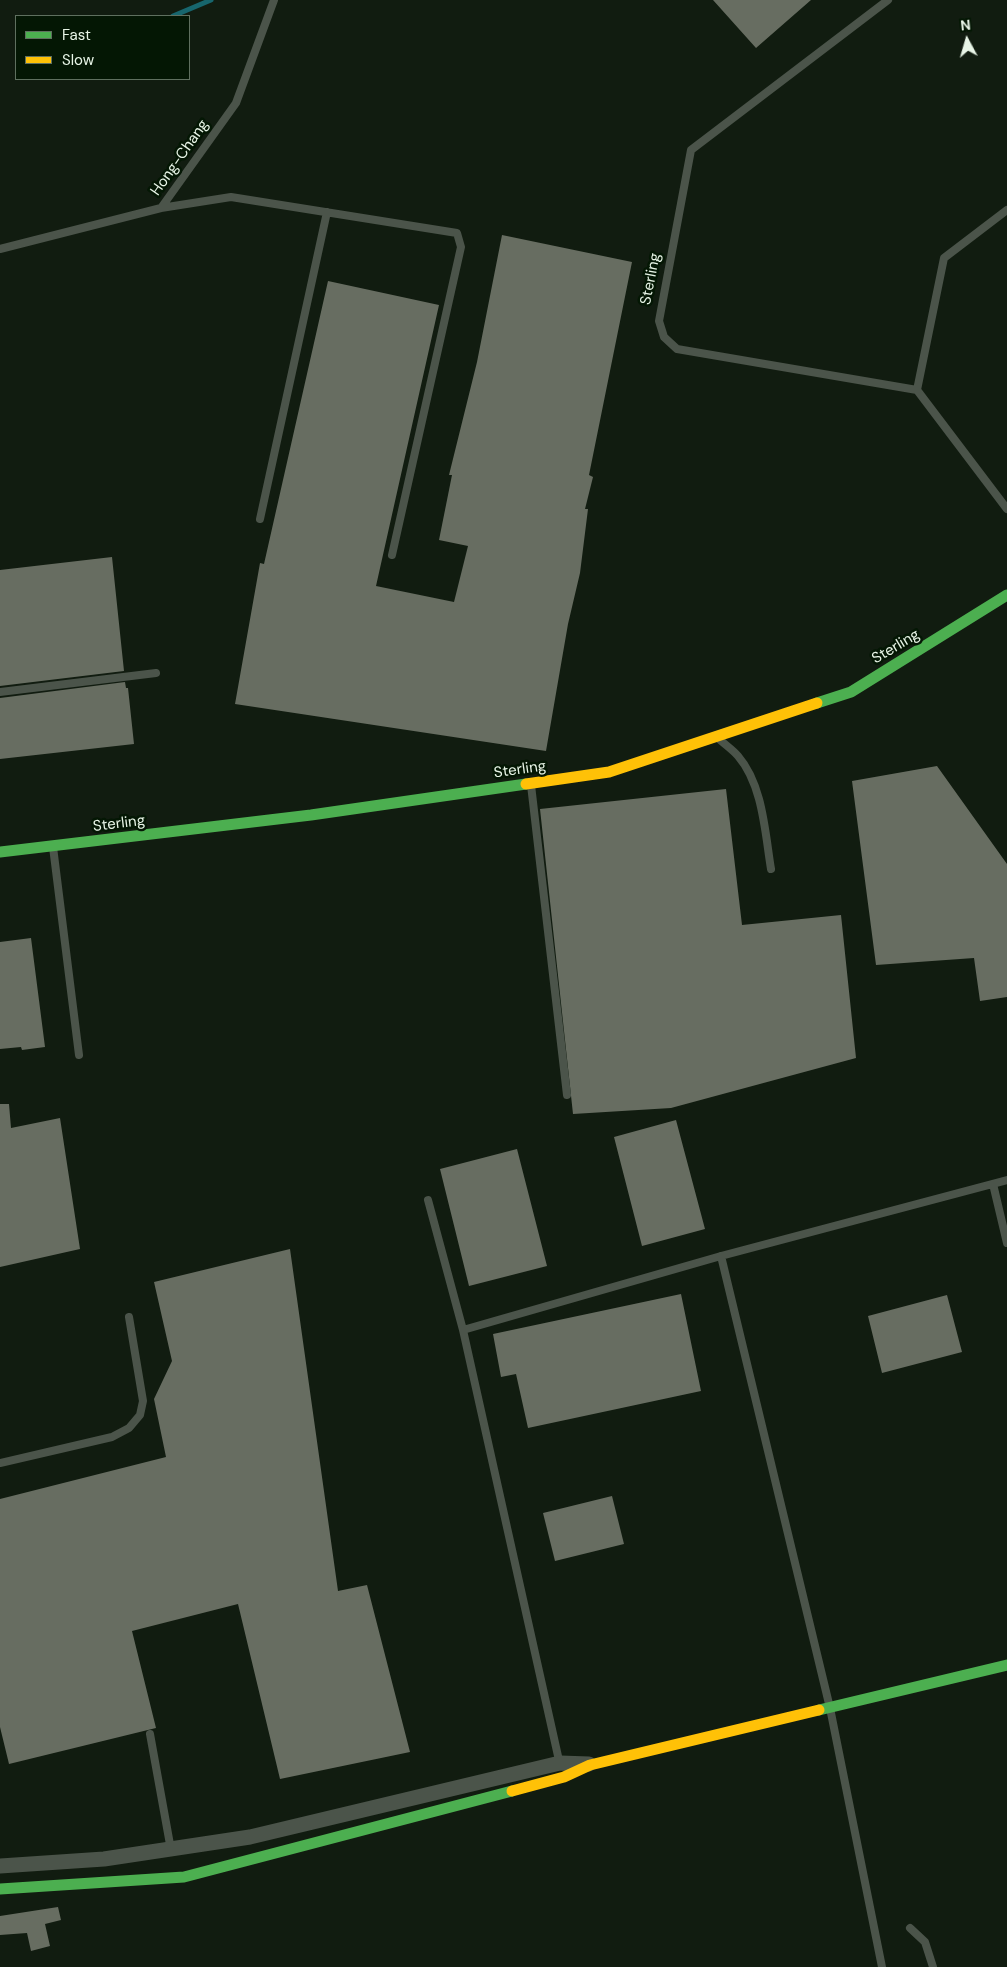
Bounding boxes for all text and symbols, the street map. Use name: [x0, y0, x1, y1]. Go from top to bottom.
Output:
legend: [15, 15, 190, 80]
north arrow: [942, 15, 992, 65]
text: N: [959, 16, 971, 35]
text: Fast: [62, 25, 91, 45]
text: Slow: [62, 50, 94, 70]
street label: Hong-Chang: [147, 116, 213, 200]
street label: Sterling: [637, 252, 665, 306]
street label: Sterling: [869, 626, 923, 668]
street label: Sterling: [493, 757, 547, 783]
street label: Sterling: [92, 812, 146, 836]

